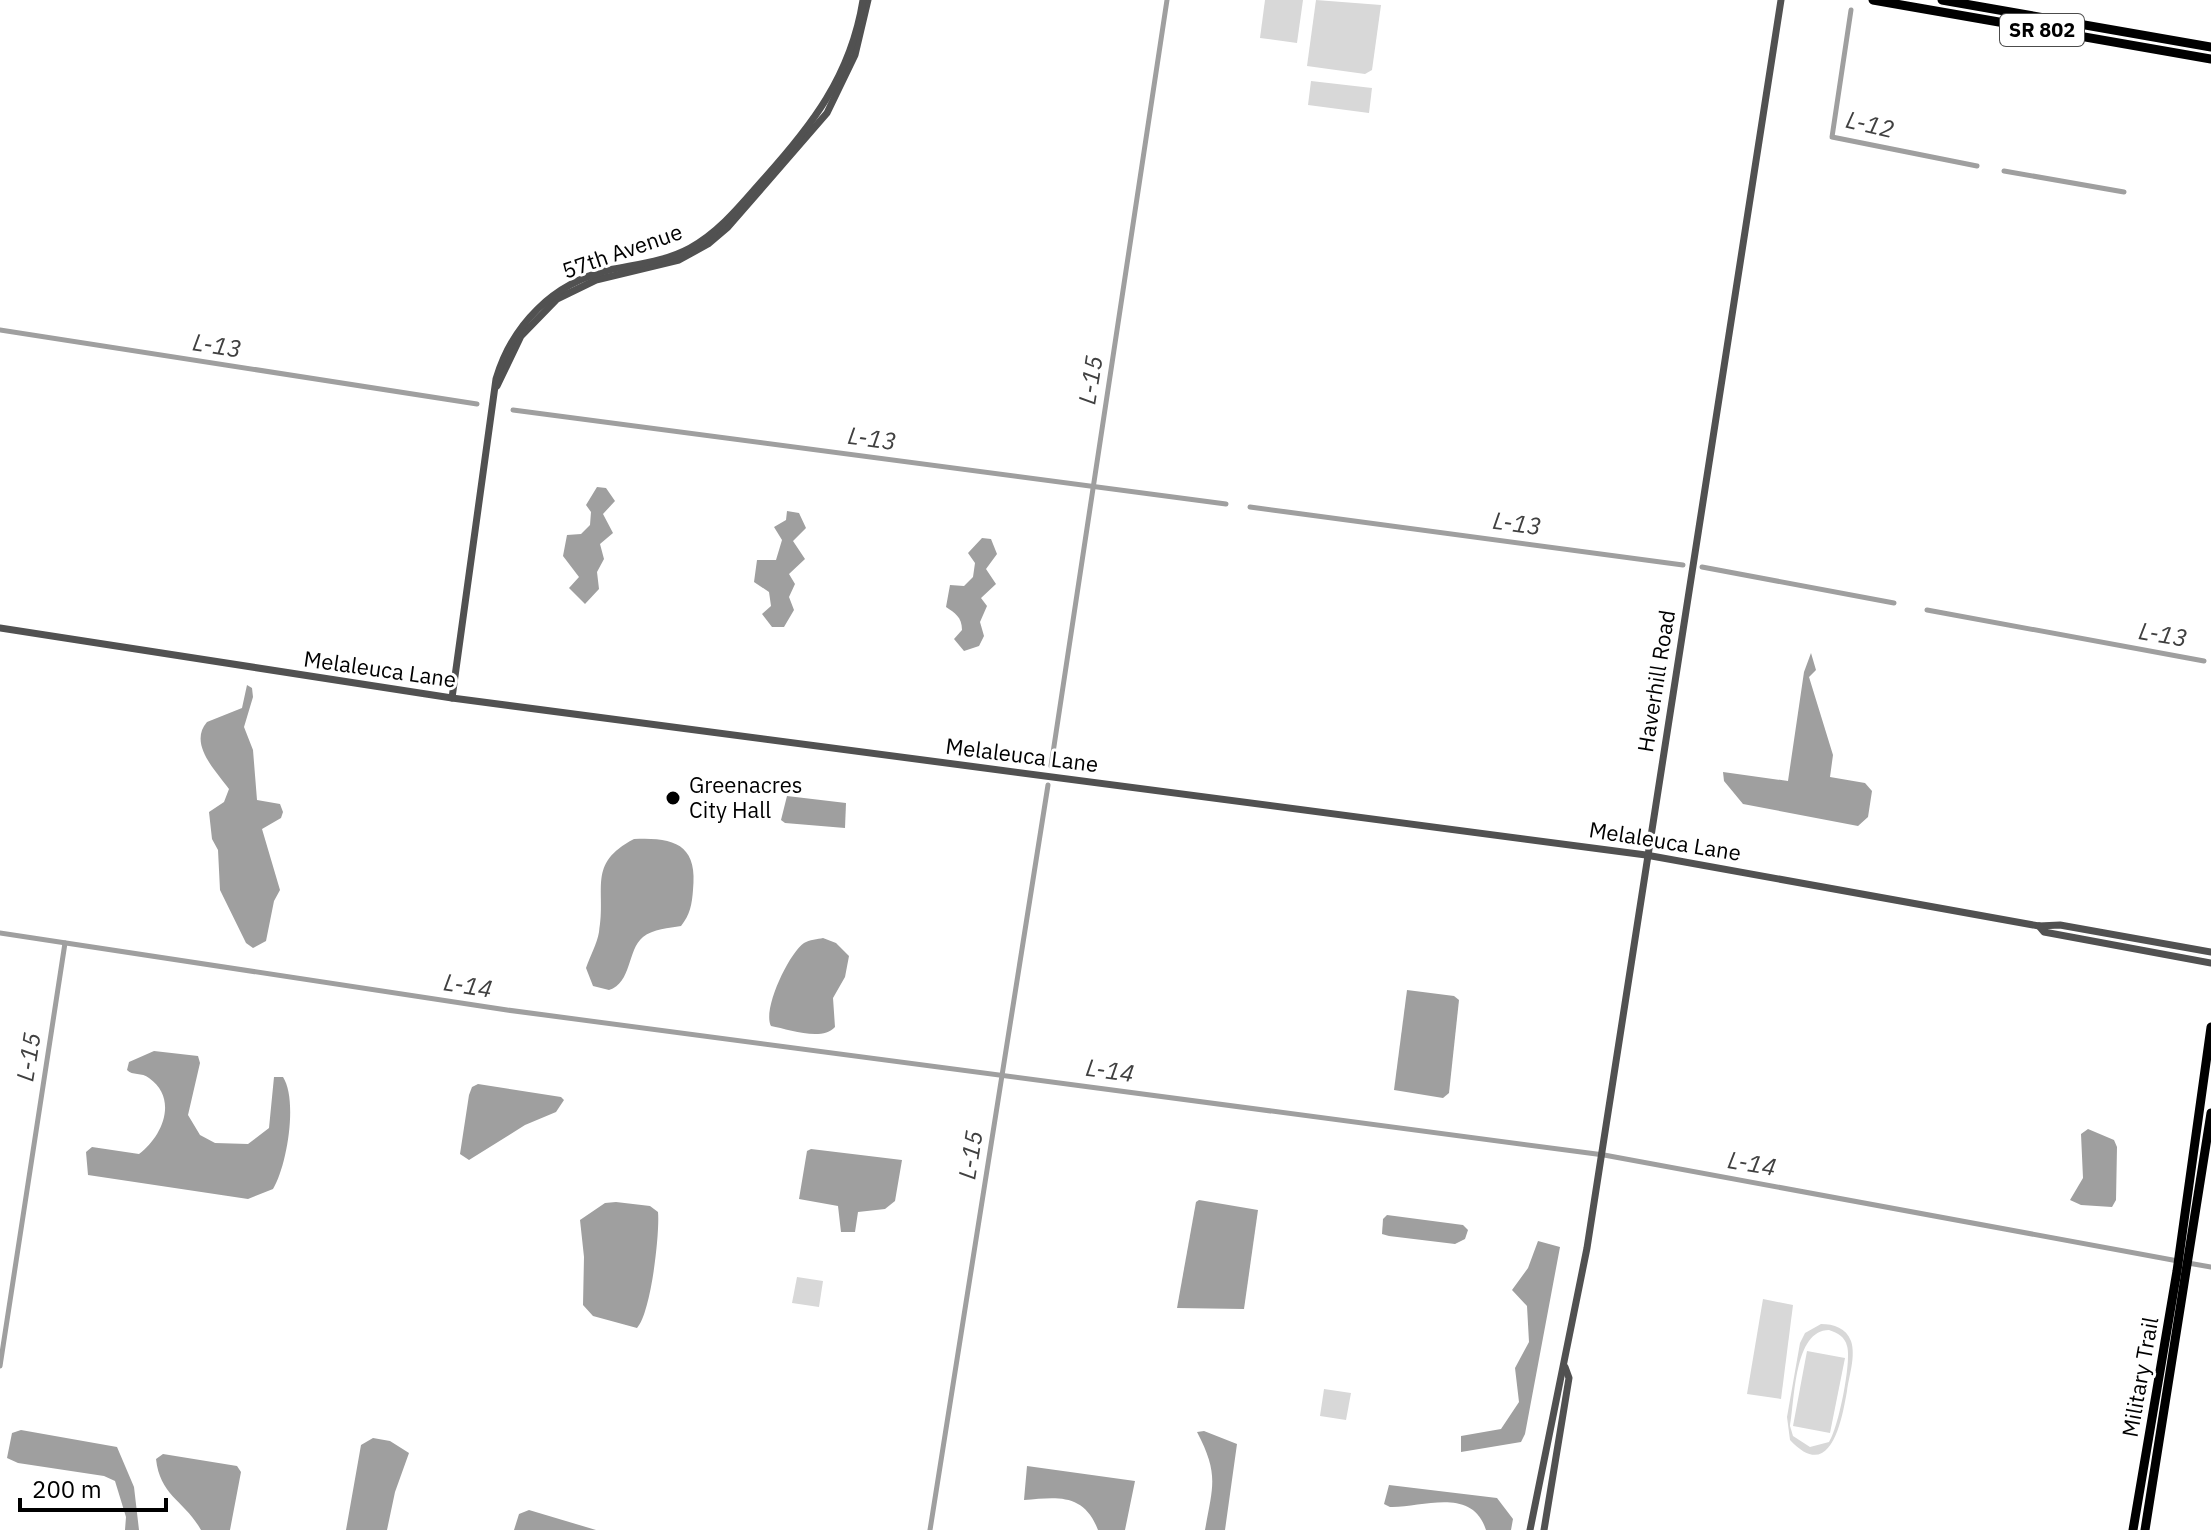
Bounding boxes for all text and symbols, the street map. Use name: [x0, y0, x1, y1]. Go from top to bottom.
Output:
road number: SR 802: [2000, 14, 2084, 46]
water label: L-12: [1843, 103, 1898, 145]
street label: 57th Avenue: [558, 216, 686, 285]
water label: L-13: [191, 325, 244, 365]
water label: L-15: [1070, 353, 1110, 406]
water label: L-13: [846, 419, 899, 457]
water label: L-13: [1491, 504, 1544, 542]
street label: Haverhill Road: [1630, 608, 1681, 754]
water label: L-13: [2136, 614, 2190, 654]
street label: Melaleuca Lane: [302, 643, 458, 694]
street label: Melaleuca Lane: [944, 731, 1100, 778]
place label: Greenacres City Hall: [689, 770, 802, 824]
marker: Greenacres City Hall: [664, 789, 682, 807]
street label: Melaleuca Lane: [1587, 814, 1743, 867]
water label: L-14: [442, 965, 495, 1005]
water label: L-15: [8, 1030, 48, 1083]
water label: L-14: [1084, 1051, 1137, 1089]
water label: L-15: [950, 1128, 990, 1181]
water label: L-14: [1725, 1143, 1779, 1183]
street label: Military Trail: [2115, 1315, 2164, 1439]
scale bar: [20, 1462, 166, 1512]
text: 200 m: [32, 1473, 102, 1505]

